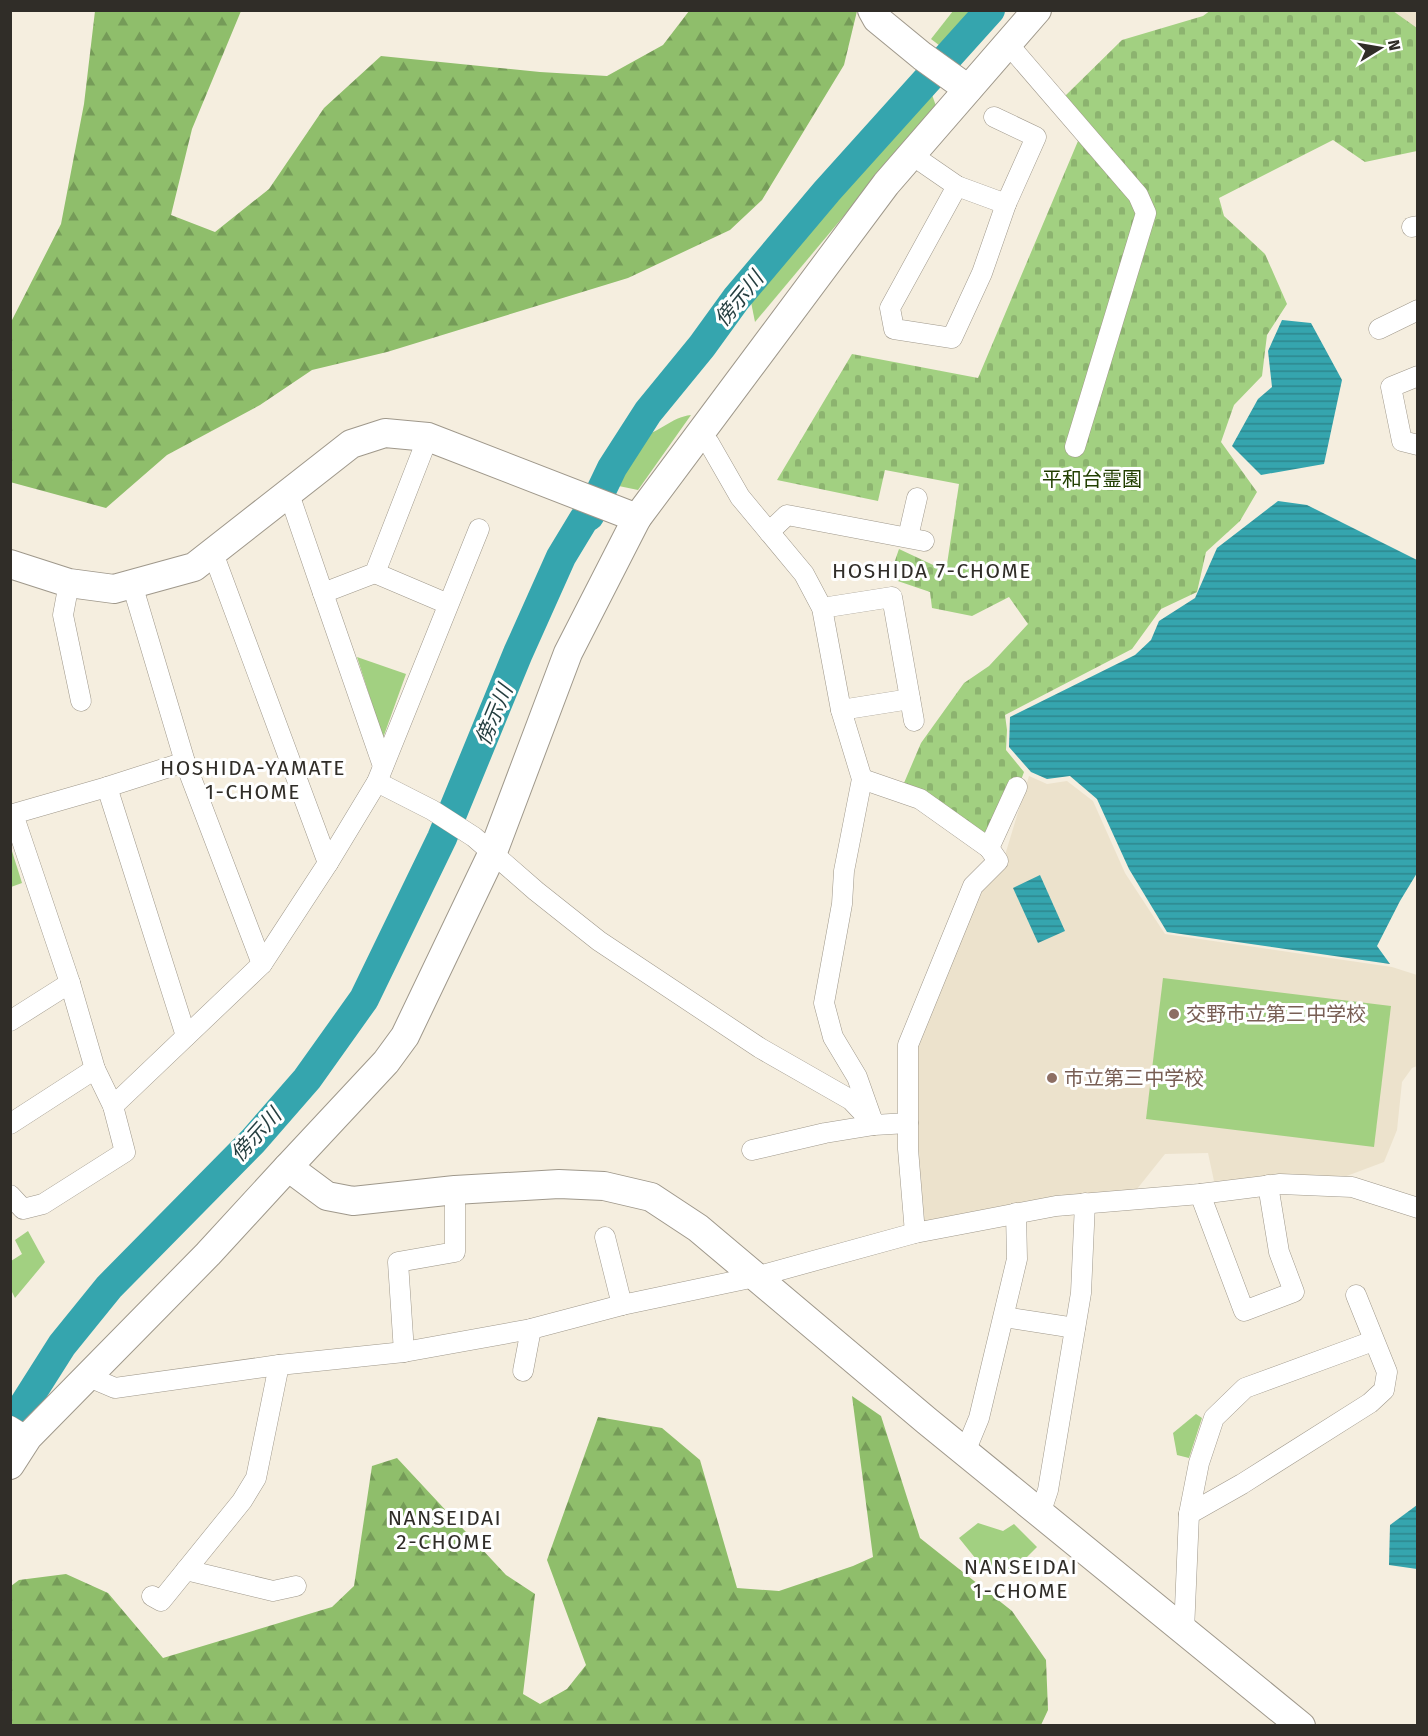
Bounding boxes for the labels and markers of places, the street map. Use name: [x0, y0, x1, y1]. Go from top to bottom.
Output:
place label: 交野市立第三中学校: [1186, 1002, 1366, 1026]
marker: 交野市立第三中学校: [1167, 1007, 1181, 1021]
place label: 市立第三中学校: [1064, 1066, 1204, 1090]
marker: 市立第三中学校: [1045, 1071, 1059, 1085]

